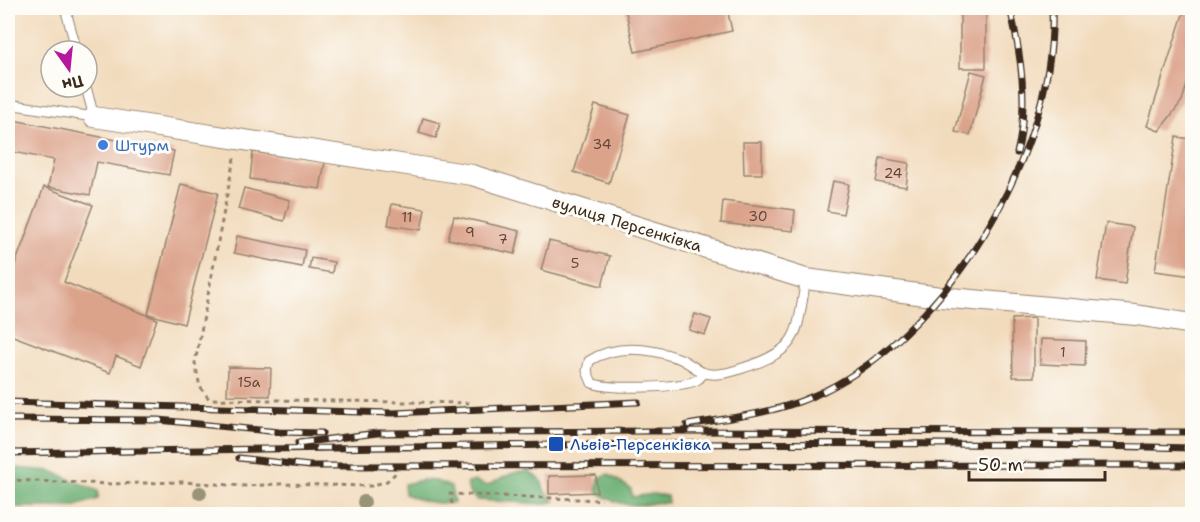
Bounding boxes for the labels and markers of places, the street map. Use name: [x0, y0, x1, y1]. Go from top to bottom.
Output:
place label: Штурм: [115, 135, 169, 156]
marker: Штурм: [96, 138, 110, 152]
place label: Львів-Персенківка: [570, 434, 711, 455]
marker: Львів-Персенківка: [547, 435, 565, 453]

